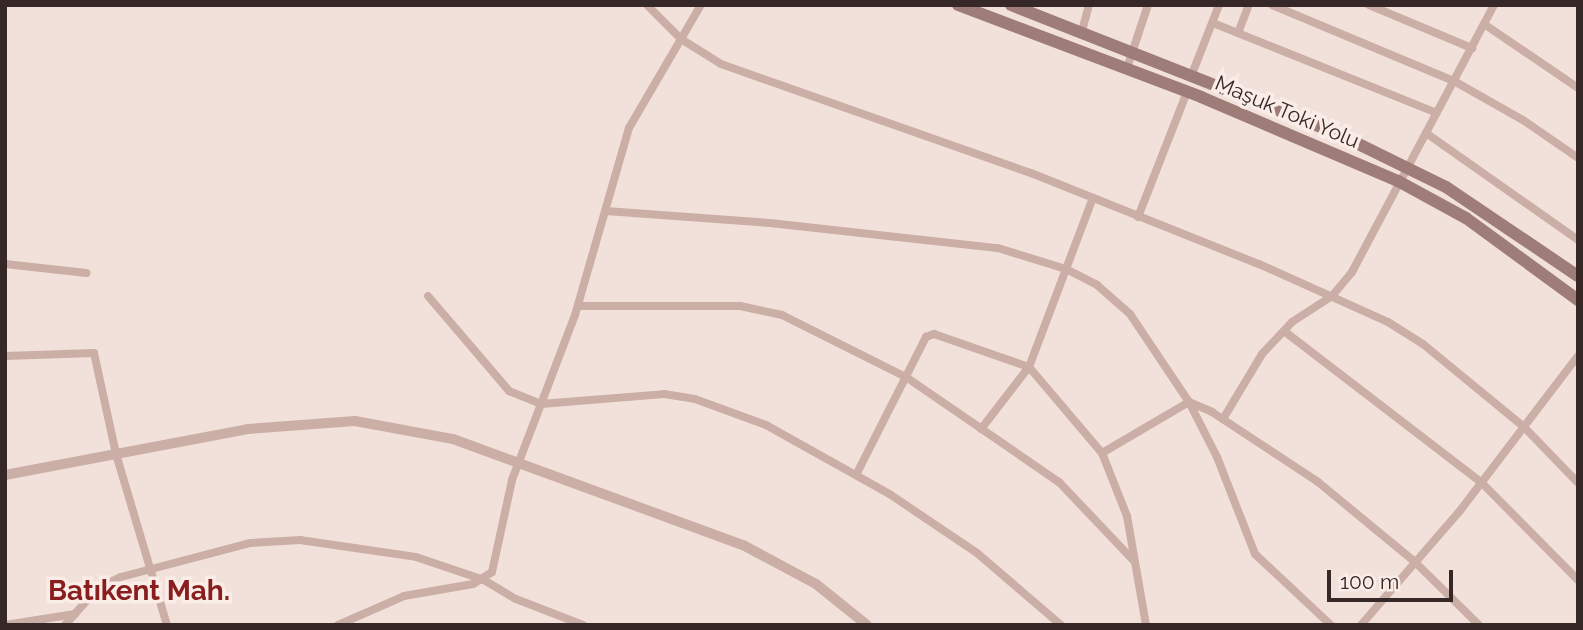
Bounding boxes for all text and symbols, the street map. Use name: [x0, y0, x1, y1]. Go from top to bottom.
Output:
street label: Maşuk Toki Yolu: [1211, 70, 1363, 154]
scale bar: [1331, 556, 1457, 600]
text: 100 m: [1340, 569, 1399, 594]
district label: Batıkent Mah.: [48, 574, 230, 608]

